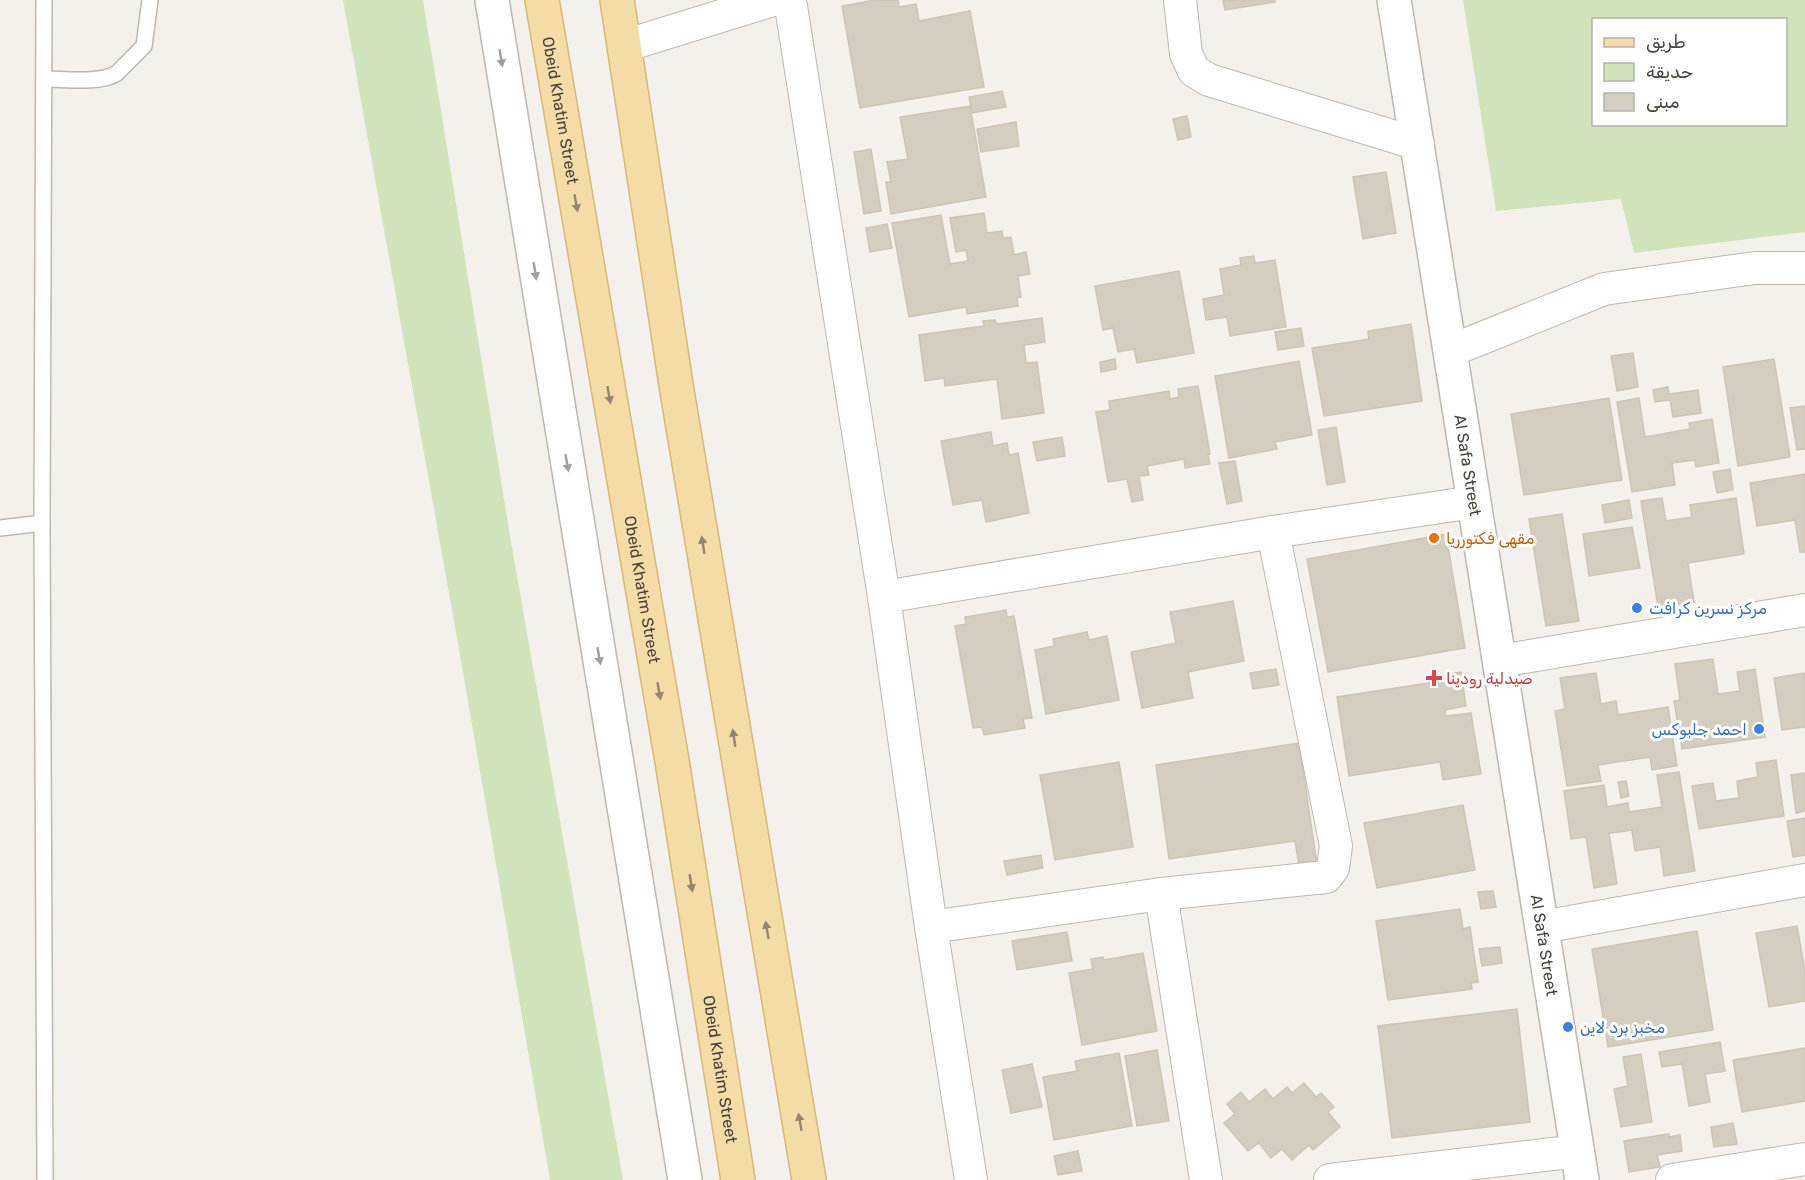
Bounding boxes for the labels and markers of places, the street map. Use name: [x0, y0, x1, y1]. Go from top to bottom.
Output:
place label: مقهى فكتورريا: [1446, 529, 1535, 549]
marker: مقهى فكتورريا: [1427, 531, 1441, 545]
place label: مركز نسرين كرافت: [1649, 599, 1767, 619]
marker: مركز نسرين كرافت: [1630, 601, 1644, 615]
place label: صيدلية رودينا: [1446, 669, 1533, 689]
marker: صيدلية رودينا: [1427, 671, 1441, 685]
place label: احمد جلبوكس: [1651, 720, 1747, 740]
marker: احمد جلبوكس: [1752, 722, 1766, 736]
place label: مخبز برد لاين: [1580, 1018, 1665, 1038]
marker: مخبز برد لاين: [1561, 1020, 1575, 1034]

